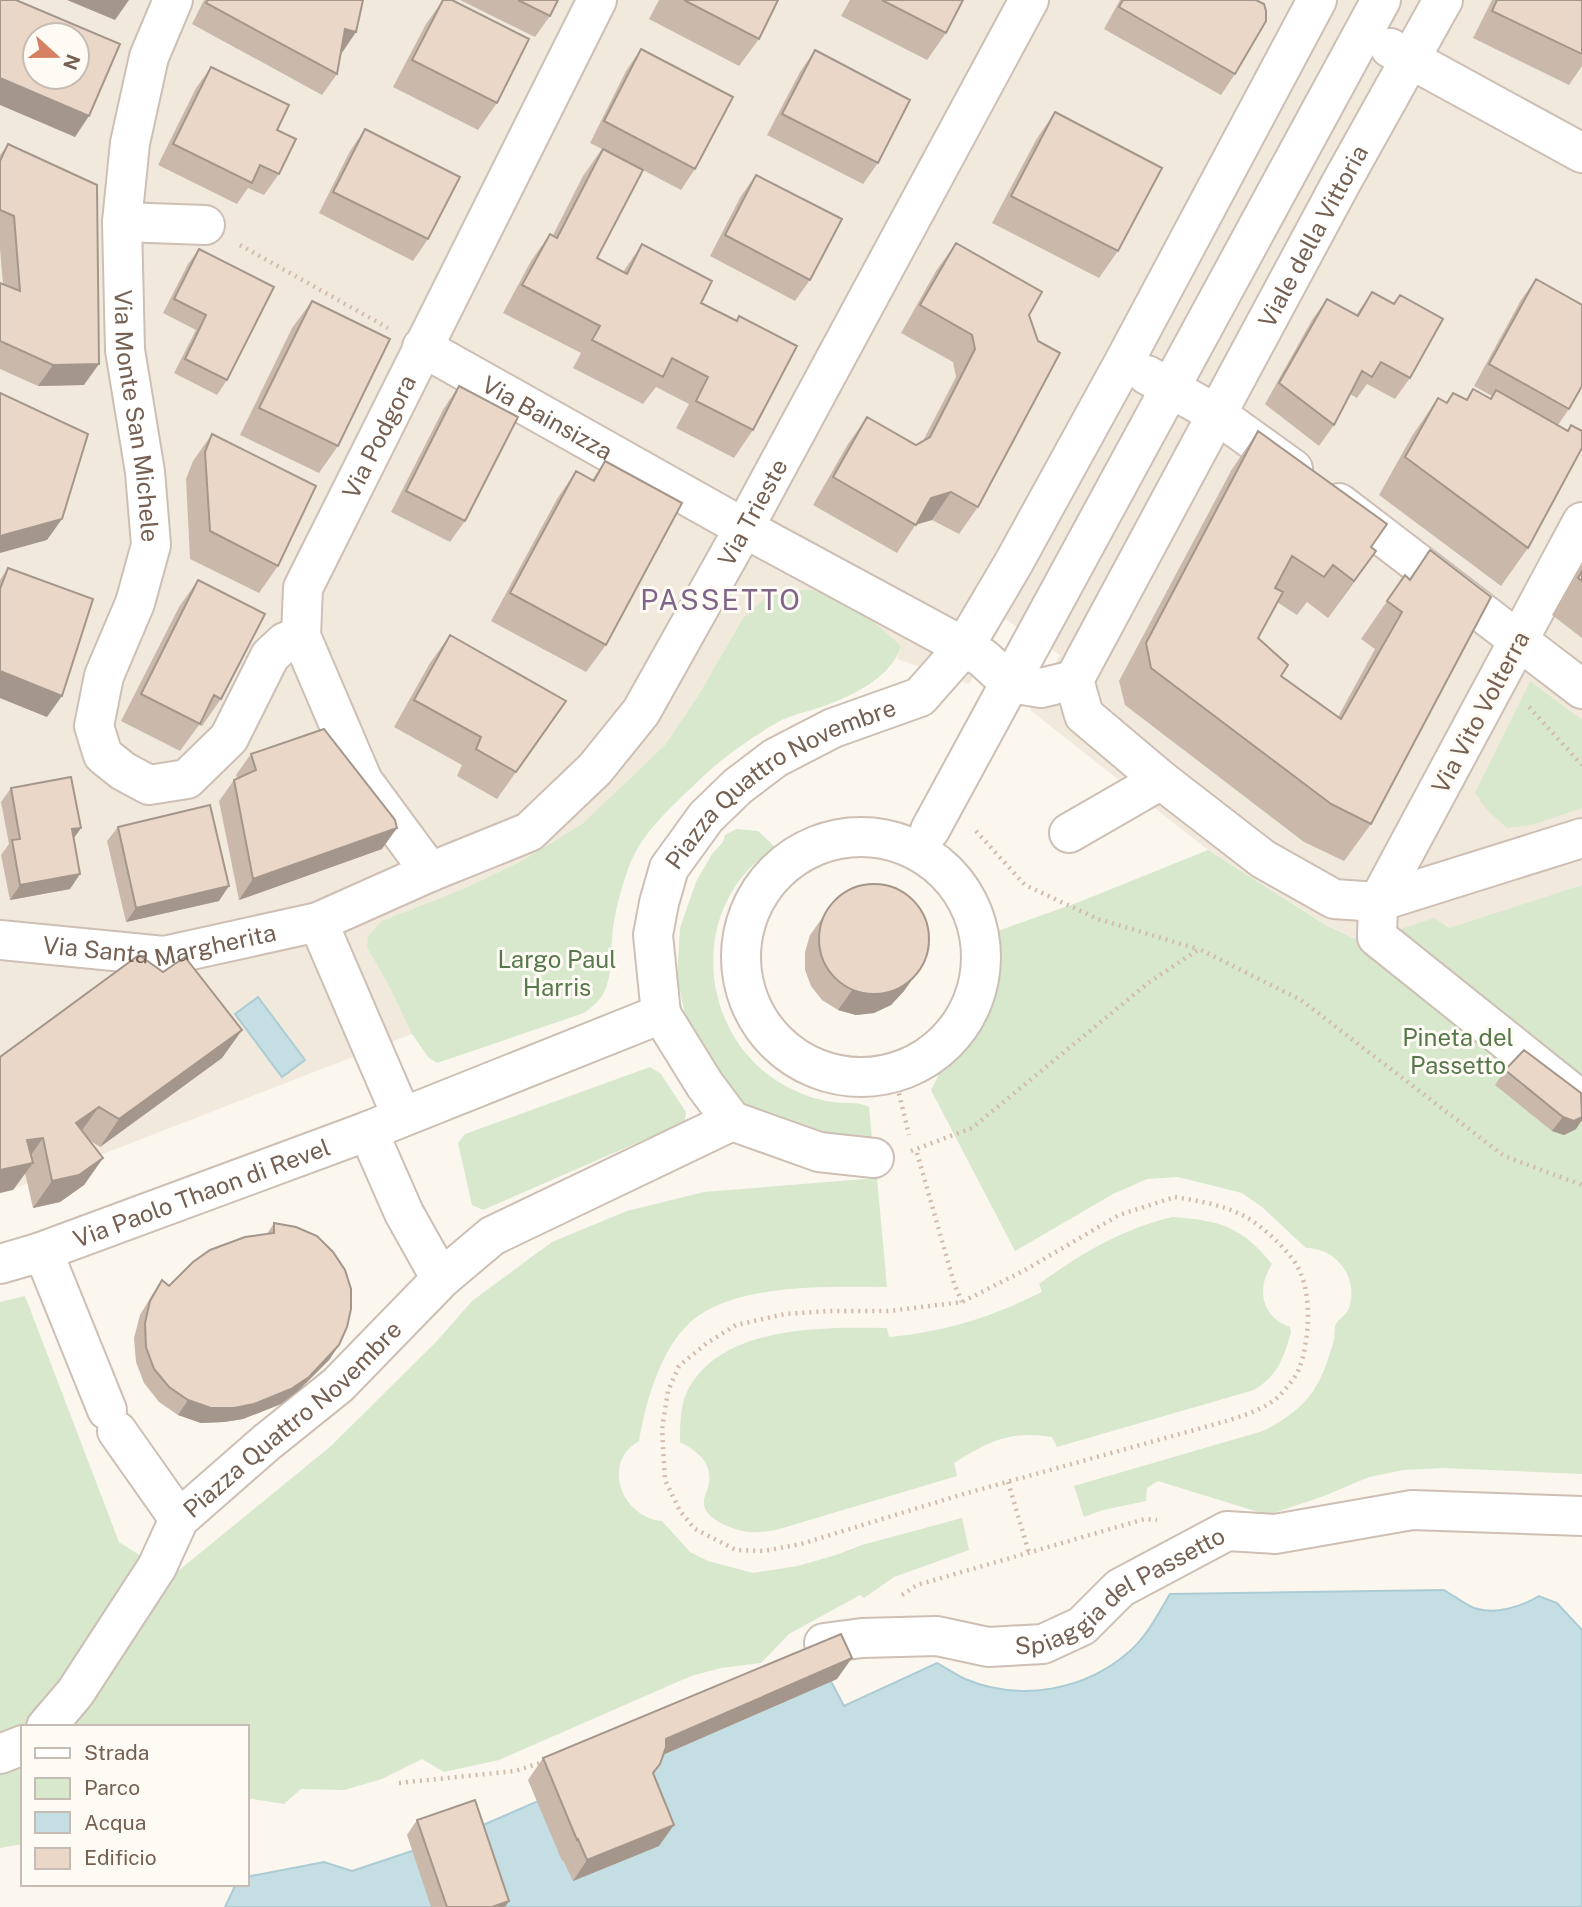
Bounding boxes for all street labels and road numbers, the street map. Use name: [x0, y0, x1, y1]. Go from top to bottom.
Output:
street label: Viale della Vittoria: [1252, 140, 1373, 332]
street label: Via Monte San Michele: [110, 289, 165, 543]
street label: Via Podgora: [336, 370, 421, 503]
street label: Via Bainsizza: [477, 370, 618, 465]
street label: Via Trieste: [712, 454, 793, 571]
street label: Via Vito Volterra: [1425, 626, 1535, 798]
street label: Piazza Quattro Novembre: [659, 693, 900, 874]
street label: Via Santa Margherita: [41, 918, 279, 972]
street label: Via Paolo Thaon di Revel: [69, 1132, 334, 1253]
street label: Piazza Quattro Novembre: [177, 1315, 407, 1523]
street label: Spiaggia del Passetto: [1014, 1521, 1229, 1660]

